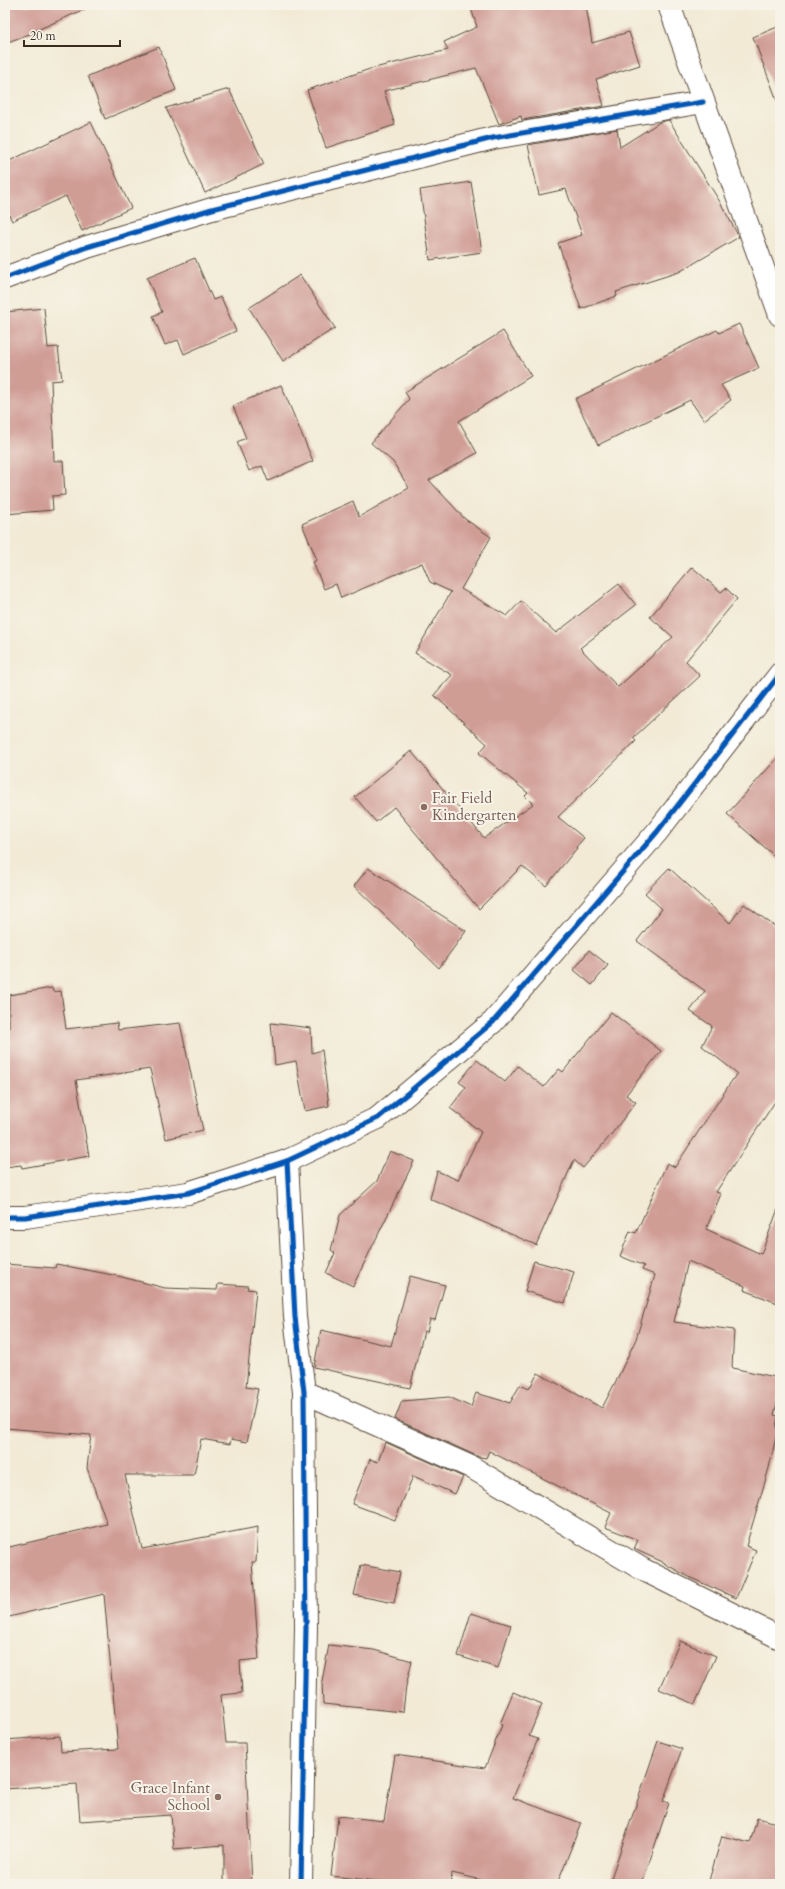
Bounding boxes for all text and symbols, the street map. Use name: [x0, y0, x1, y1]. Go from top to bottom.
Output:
scale bar: [24, 22, 120, 48]
text: 20 m: [30, 28, 57, 44]
place label: Fair Field Kindergarten: [432, 788, 517, 825]
marker: Fair Field Kindergarten: [419, 802, 429, 812]
place label: Grace Infant School: [131, 1778, 210, 1815]
marker: Grace Infant School: [213, 1792, 223, 1802]

